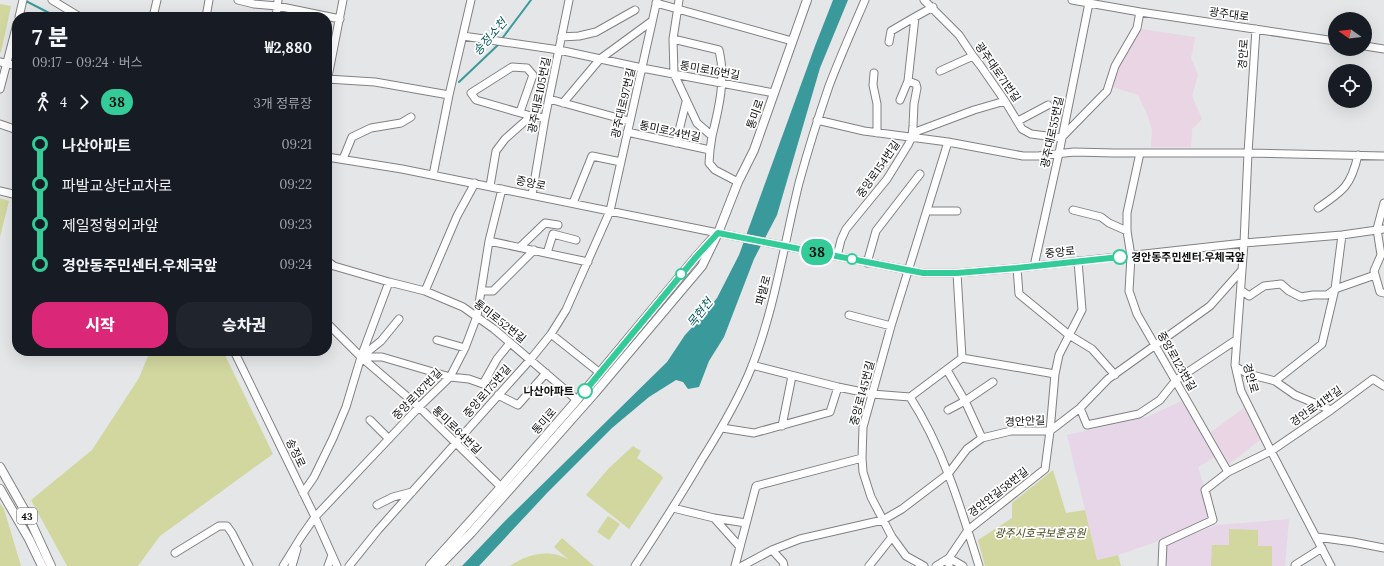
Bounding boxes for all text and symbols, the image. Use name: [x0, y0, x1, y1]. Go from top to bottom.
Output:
street label: 광주대로: [1208, 4, 1250, 24]
north arrow: [1328, 12, 1372, 56]
map controls: [1328, 12, 1372, 108]
water label: 송정소천: [469, 14, 511, 58]
text: 7 분: [32, 23, 68, 51]
text: ₩2,880: [265, 38, 312, 57]
street label: 경안로: [1235, 38, 1251, 70]
street label: 광주대로71번길: [972, 39, 1024, 105]
text: 09:17 – 09:24 · 버스: [32, 54, 143, 71]
street label: 광주대로105번길: [525, 56, 553, 134]
street label: 통미로16번길: [679, 58, 741, 82]
button: locate: [1328, 64, 1372, 108]
street label: 광주대로97번길: [608, 66, 638, 140]
icon: walk: [32, 91, 54, 113]
icon: forward: [73, 91, 95, 113]
text: 38: [109, 93, 125, 111]
text: 4: [60, 94, 67, 111]
text: 3개 정류장: [253, 95, 312, 112]
street label: 광주대로55번길: [1038, 95, 1066, 169]
street label: 통미로: [743, 97, 767, 131]
street label: 통미로24번길: [638, 118, 702, 144]
text: 나산아파트: [62, 136, 131, 155]
text: 09:21: [281, 136, 312, 153]
street label: 중앙로154번길: [853, 138, 903, 200]
street label: 중앙로: [515, 173, 547, 193]
text: 파발교상단교차로: [62, 176, 172, 195]
text: 09:22: [279, 176, 312, 193]
text: 제일정형외과앞: [62, 216, 159, 235]
text: 09:23: [279, 216, 312, 233]
line badge: 38: [799, 239, 835, 265]
text: 38: [809, 243, 825, 261]
street label: 중앙로: [1044, 243, 1076, 261]
marker: 경안동주민센터.우체국앞: [1112, 249, 1128, 265]
place label: 경안동주민센터.우체국앞: [1131, 250, 1245, 264]
unlabelled marker: [846, 253, 858, 265]
text: 경안동주민센터.우체국앞: [62, 256, 217, 275]
text: 09:24: [279, 256, 312, 273]
unlabelled marker: [675, 268, 687, 280]
street label: 파발로: [752, 274, 774, 306]
water label: 목현천: [683, 293, 717, 330]
street label: 통미로52번길: [471, 296, 529, 346]
button: 시작: [32, 302, 168, 348]
button: 승차권: [176, 302, 312, 348]
street label: 중앙로123번길: [1154, 329, 1200, 393]
street label: 중앙로145번길: [847, 359, 877, 427]
street label: 경안로: [1240, 361, 1262, 395]
street label: 중앙로175번길: [460, 362, 514, 420]
street label: 중앙로187번길: [389, 365, 445, 423]
marker: 나산아파트: [577, 383, 593, 399]
street label: 경안로41번길: [1287, 383, 1345, 429]
place label: 나산아파트: [523, 384, 574, 398]
street label: 통미로64번길: [430, 403, 484, 457]
street label: 통미로: [529, 405, 559, 437]
street label: 경안안길: [1004, 413, 1046, 429]
street label: 송정로: [283, 436, 309, 470]
street label: 경안안길58번길: [965, 464, 1031, 520]
road number: 43: [17, 508, 37, 524]
park label: 광주시호국보훈공원: [994, 526, 1086, 540]

